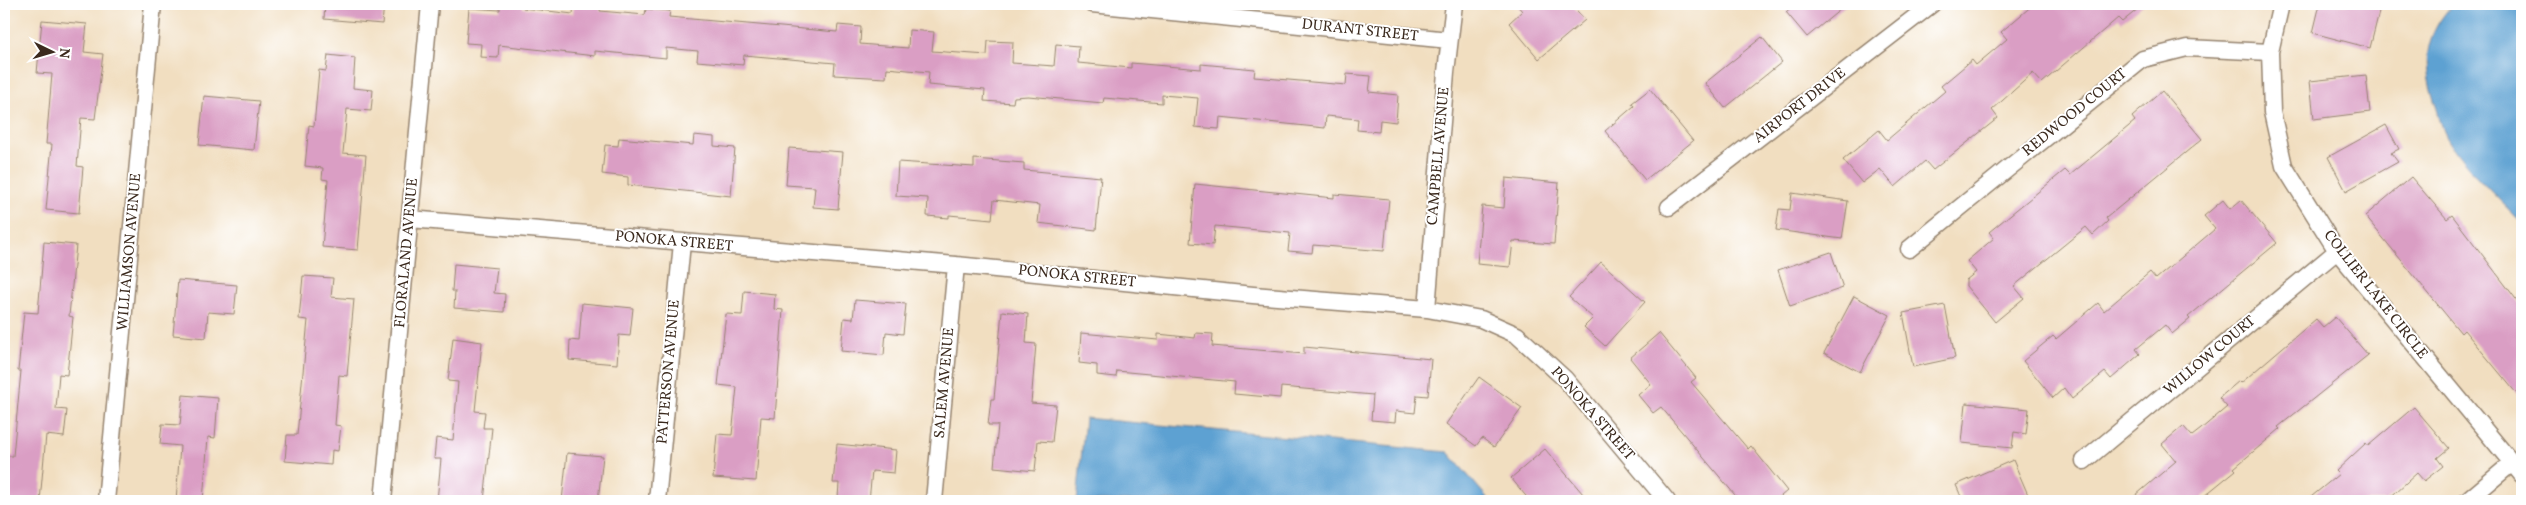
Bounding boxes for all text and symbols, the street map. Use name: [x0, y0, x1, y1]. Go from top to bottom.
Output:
street label: DURANT STREET: [1301, 14, 1420, 48]
north arrow: [28, 28, 78, 78]
text: N: [54, 47, 73, 59]
street label: AIRPORT DRIVE: [1749, 63, 1851, 149]
street label: REDWOOD COURT: [2018, 64, 2132, 162]
street label: CAMPBELL AVENUE: [1422, 86, 1456, 226]
street label: WILLIAMSON AVENUE: [113, 172, 147, 332]
street label: FLORALAND AVENUE: [390, 177, 424, 329]
street label: PONOKA STREET: [614, 226, 734, 258]
street label: COLLIER LAKE CIRCLE: [2318, 226, 2432, 364]
street label: PONOKA STREET: [1017, 260, 1137, 294]
street label: PATTERSON AVENUE: [652, 299, 686, 445]
street label: WILLOW COURT: [2160, 311, 2261, 401]
street label: SALEM AVENUE: [930, 327, 960, 439]
street label: PONOKA STREET: [1545, 362, 1639, 466]

